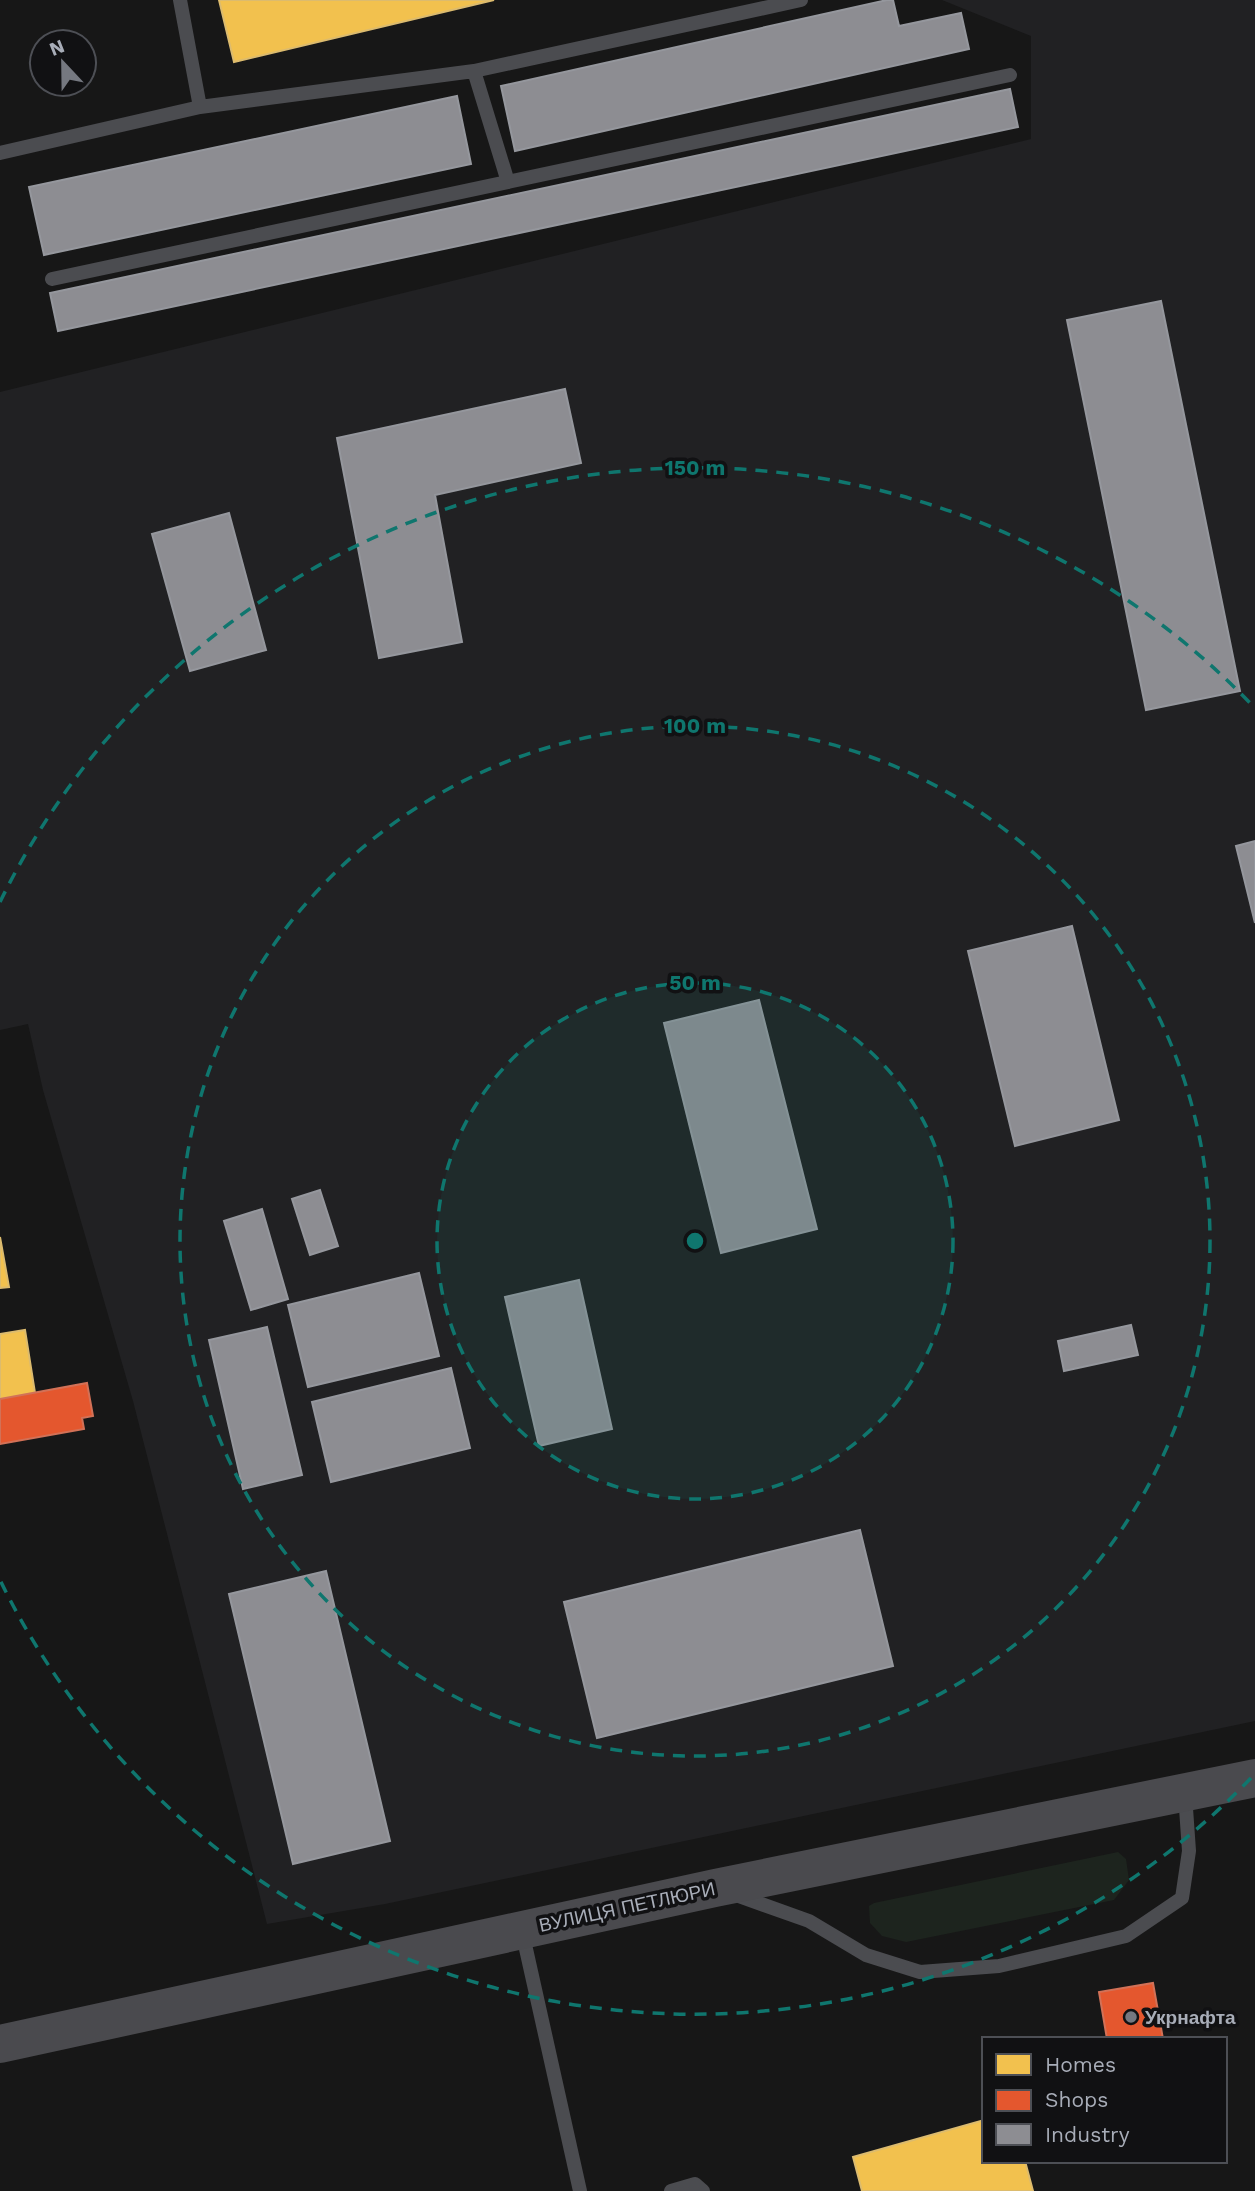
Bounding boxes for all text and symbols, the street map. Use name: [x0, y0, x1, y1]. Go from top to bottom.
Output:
north arrow: [28, 28, 98, 98]
text: N: [46, 34, 68, 61]
text: 150 m: [665, 455, 725, 480]
text: 100 m: [664, 713, 726, 738]
text: 50 m: [669, 970, 721, 995]
centre of rings: [683, 1229, 707, 1253]
street label: ВУЛИЦЯ ПЕТЛЮРИ: [537, 1877, 717, 1937]
place label: Укрнафта: [1145, 2006, 1236, 2029]
marker: Укрнафта: [1123, 2009, 1139, 2025]
legend: [982, 2037, 1227, 2163]
text: Homes: [1045, 2052, 1116, 2077]
text: Shops: [1045, 2087, 1108, 2112]
text: Industry: [1045, 2122, 1130, 2147]

